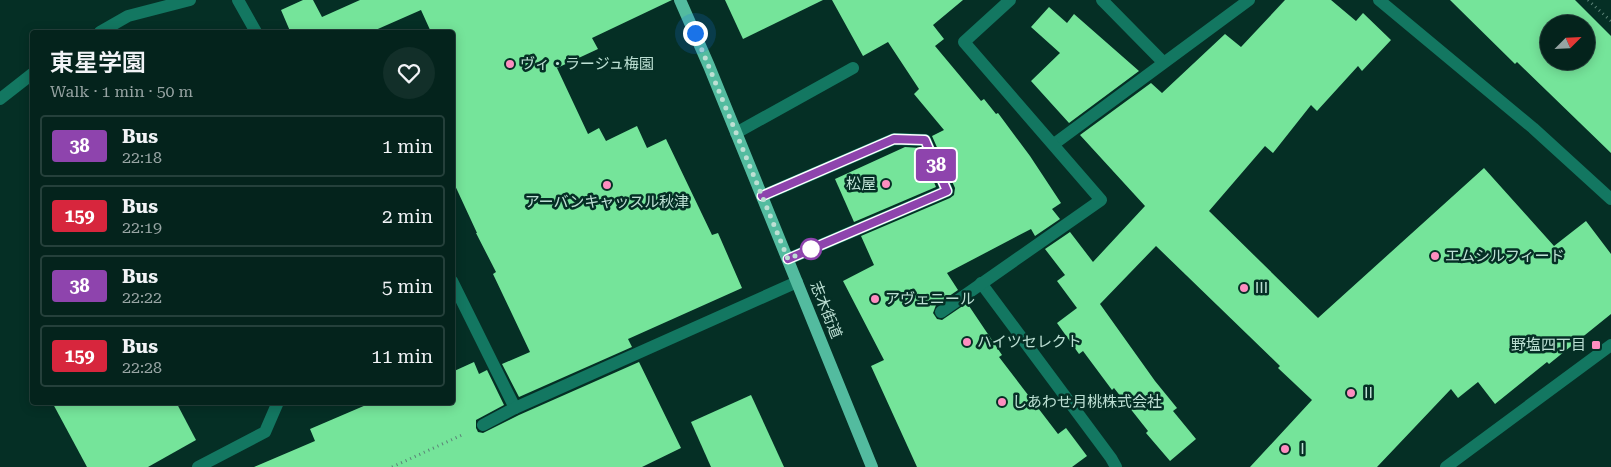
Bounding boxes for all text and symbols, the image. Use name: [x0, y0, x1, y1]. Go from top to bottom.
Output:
north arrow: [1540, 15, 1595, 70]
map controls: [1540, 15, 1595, 70]
your location: [683, 21, 708, 46]
button: heart: [383, 47, 435, 99]
text: 東星学園: [50, 49, 146, 77]
place label: ヴィ・ラージュ梅園: [520, 55, 654, 73]
marker: ヴィ・ラージュ梅園: [504, 58, 516, 70]
text: Walk · 1 min · 50 m: [50, 82, 193, 101]
text: Bus: [122, 125, 158, 148]
text: 38: [69, 135, 90, 156]
text: 1 min: [382, 135, 433, 158]
text: 22:18: [122, 148, 162, 167]
line badge: 38: [914, 149, 958, 181]
text: 38: [926, 154, 946, 175]
place label: 松屋: [846, 175, 876, 193]
marker: 松屋: [880, 178, 892, 190]
marker: アーバンキャッスル秋津: [601, 179, 613, 191]
place label: アーバンキャッスル秋津: [525, 193, 689, 211]
text: Bus: [122, 195, 158, 218]
text: 159: [64, 205, 95, 226]
text: 2 min: [382, 205, 433, 228]
text: 22:19: [122, 218, 162, 237]
unlabelled marker: [800, 238, 822, 260]
place label: エムシルフィード: [1445, 247, 1565, 265]
marker: エムシルフィード: [1429, 250, 1441, 262]
text: Bus: [122, 265, 158, 288]
text: 38: [69, 275, 90, 296]
text: 5 min: [382, 275, 433, 298]
street label: 志木街道: [806, 279, 846, 341]
place label: Ⅲ: [1254, 279, 1269, 297]
marker: Ⅲ: [1238, 282, 1250, 294]
text: 22:22: [122, 288, 162, 307]
place label: アヴェニール: [885, 290, 975, 308]
marker: アヴェニール: [869, 293, 881, 305]
place label: ハイツセレクト: [977, 333, 1082, 351]
text: Bus: [122, 335, 158, 358]
marker: ハイツセレクト: [961, 336, 973, 348]
place label: 野塩四丁目: [1511, 336, 1586, 354]
marker: 野塩四丁目: [1590, 339, 1602, 351]
text: 159: [64, 345, 95, 366]
text: 11 min: [371, 345, 433, 368]
text: 22:28: [122, 358, 162, 377]
place label: Ⅱ: [1361, 384, 1376, 402]
marker: Ⅱ: [1345, 387, 1357, 399]
place label: しあわせ月桃株式会社: [1012, 393, 1162, 411]
marker: しあわせ月桃株式会社: [996, 396, 1008, 408]
place label: Ⅰ: [1295, 440, 1310, 458]
marker: Ⅰ: [1279, 443, 1291, 455]

